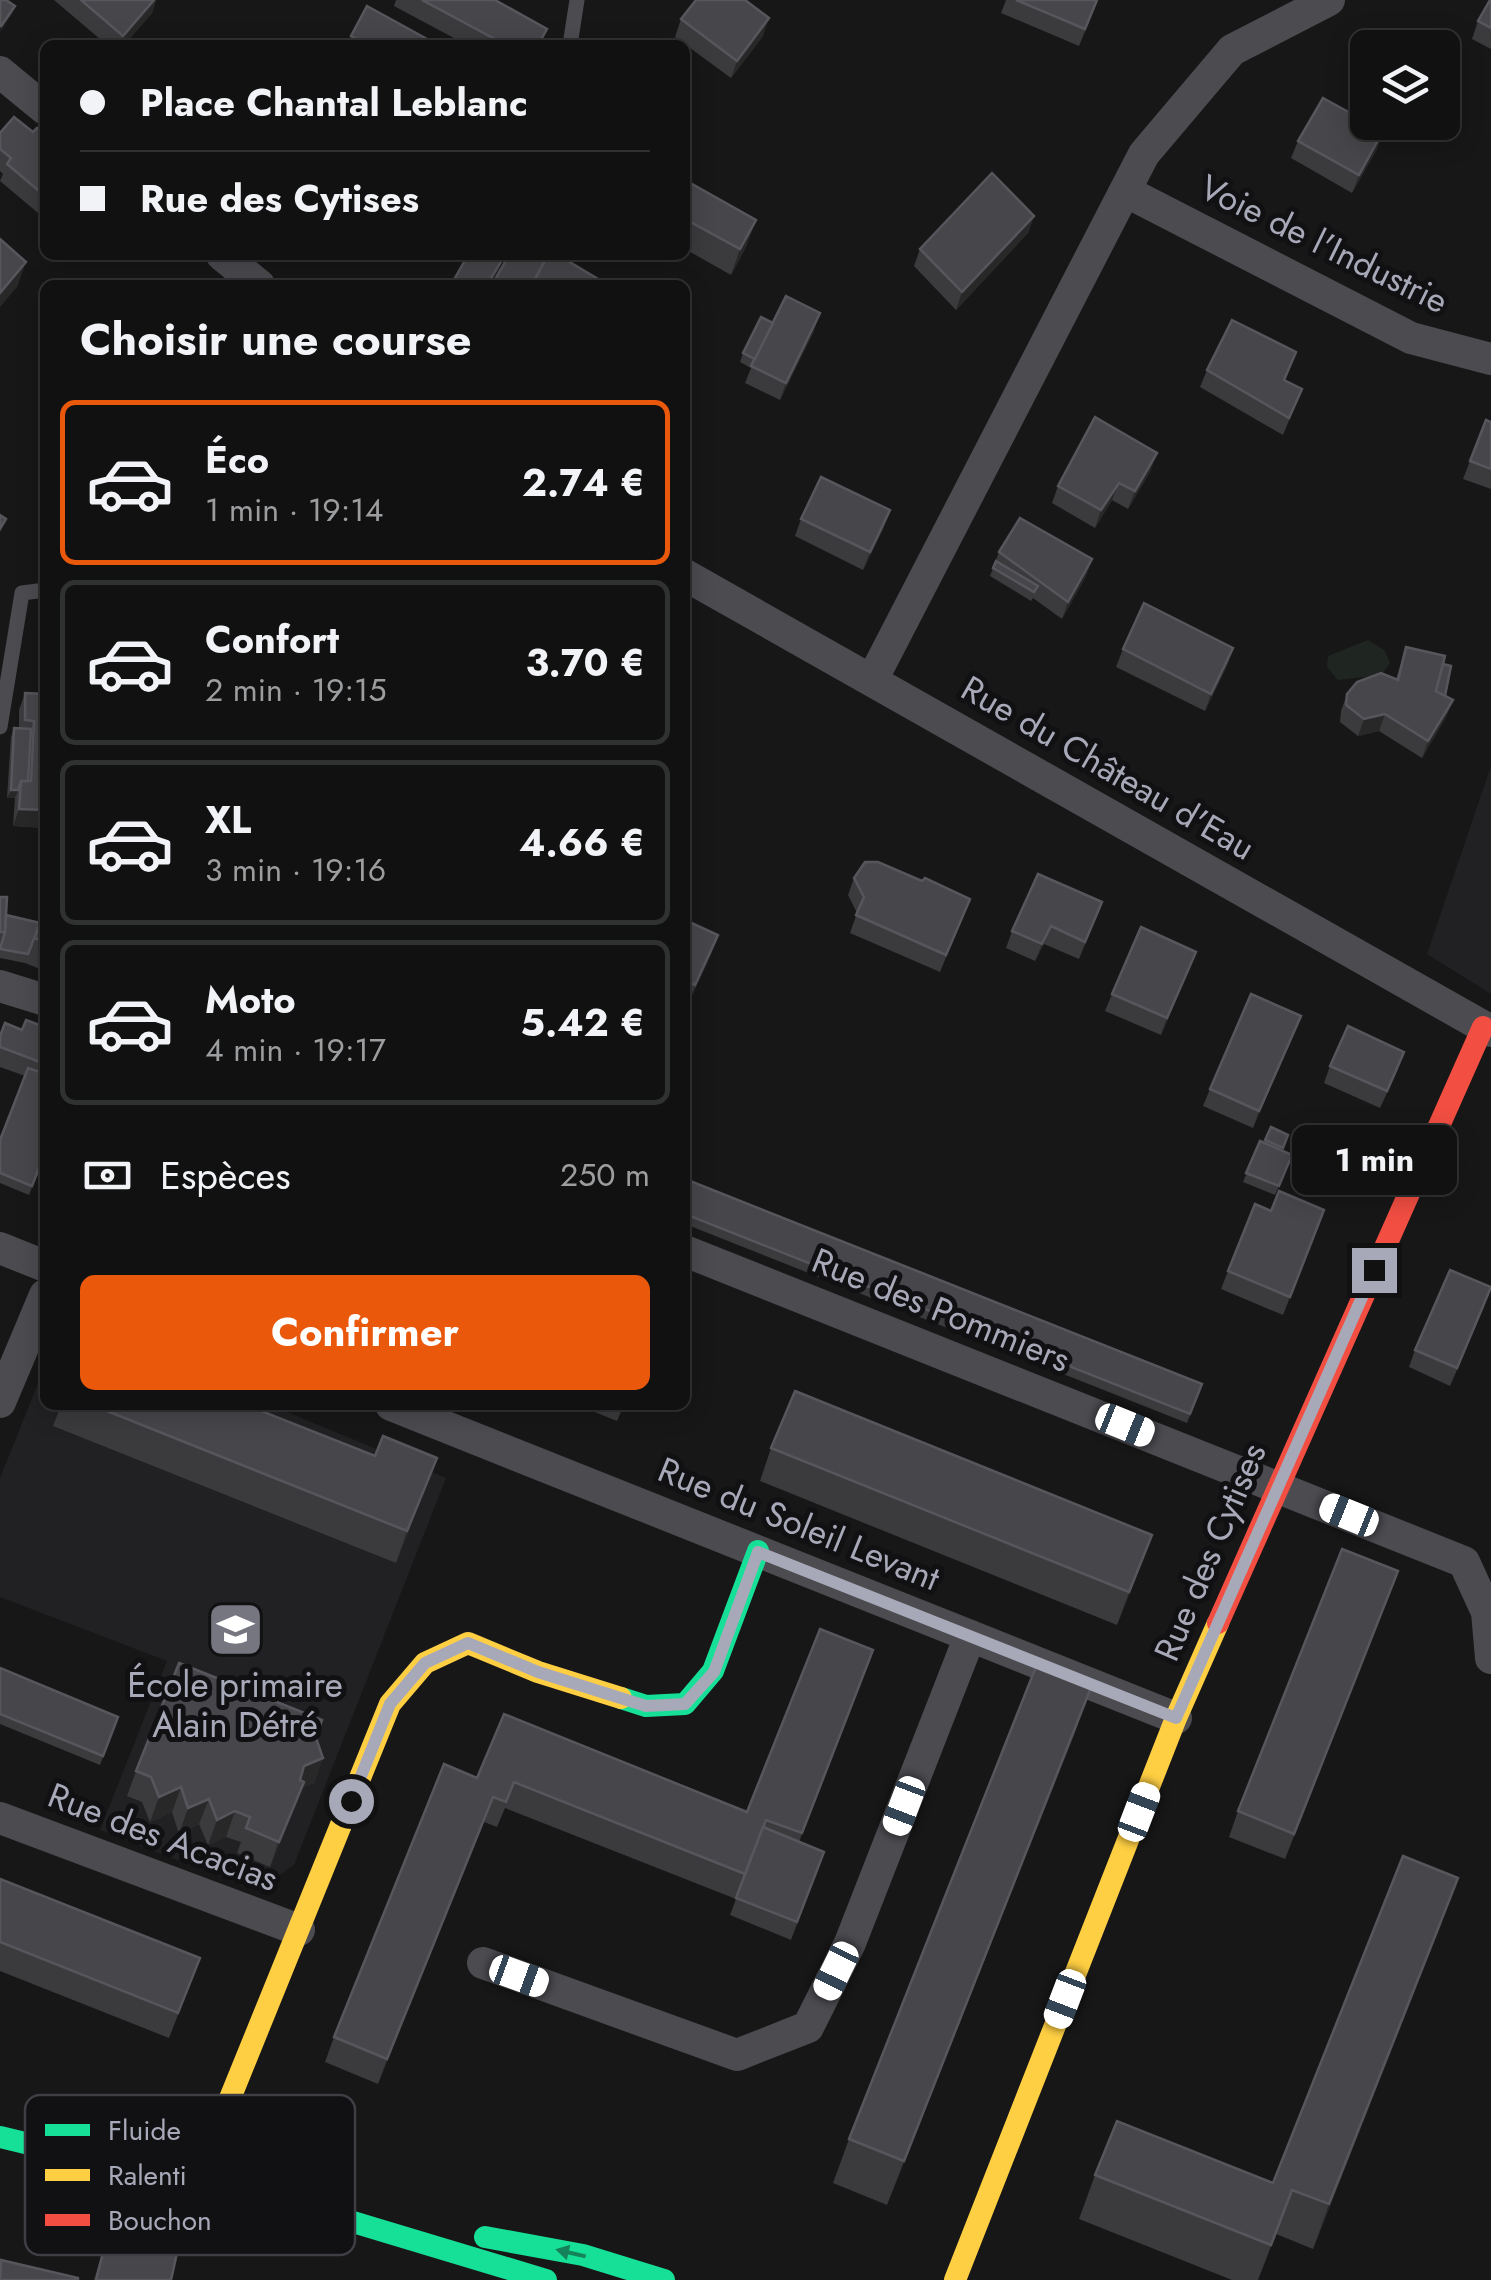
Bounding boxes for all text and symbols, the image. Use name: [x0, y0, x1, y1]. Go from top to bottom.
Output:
map controls: [1350, 30, 1460, 140]
button: layers: [1350, 30, 1460, 140]
text: Place Chantal Leblanc: [140, 75, 528, 130]
street label: Voie de l'Industrie: [1191, 162, 1457, 326]
text: Rue des Cytises: [140, 171, 419, 226]
text: Choisir une course: [80, 307, 472, 372]
text: Éco: [205, 432, 269, 487]
icon: car: [85, 438, 175, 528]
text: 2.74 €: [522, 455, 645, 510]
text: 1 min · 19:14: [205, 487, 383, 533]
text: Confort: [205, 612, 339, 667]
icon: car: [85, 618, 175, 708]
text: 3.70 €: [525, 635, 645, 690]
street label: Rue du Château d'Eau: [952, 664, 1264, 872]
text: 2 min · 19:15: [205, 667, 387, 713]
text: XL: [205, 792, 251, 847]
icon: car: [85, 798, 175, 888]
text: 4.66 €: [519, 815, 645, 870]
text: 3 min · 19:16: [205, 847, 386, 893]
text: Moto: [205, 972, 296, 1027]
icon: car: [85, 978, 175, 1068]
text: 5.42 €: [521, 995, 645, 1050]
text: 4 min · 19:17: [205, 1027, 386, 1073]
callout: 1 min: [1292, 1125, 1456, 1195]
text: 1 min: [1335, 1137, 1414, 1183]
icon: cash: [80, 1148, 135, 1203]
text: Espèces: [160, 1148, 291, 1203]
text: 250 m: [560, 1152, 650, 1198]
street label: Rue des Pommiers: [805, 1235, 1077, 1385]
route end: [1352, 1248, 1397, 1293]
button: Confirmer: [80, 1275, 650, 1390]
car: [1092, 1400, 1158, 1450]
street label: Rue des Cytises: [1142, 1435, 1278, 1669]
street label: Rue du Soleil Levant: [651, 1445, 948, 1604]
car: [1316, 1490, 1382, 1540]
school or university icon: École primaire Alain Détré: [205, 1599, 265, 1659]
place label: École primaire Alain Détré: [127, 1660, 343, 1750]
street label: Rue des Acacias: [41, 1770, 285, 1904]
car: [879, 1773, 929, 1839]
route start: [329, 1779, 374, 1824]
car: [1114, 1779, 1164, 1845]
car: [809, 1937, 863, 2005]
car: [486, 1952, 552, 2000]
car: [1040, 1966, 1090, 2032]
legend: [25, 2095, 355, 2255]
text: Fluide: [108, 2110, 181, 2151]
text: Ralenti: [108, 2155, 187, 2196]
text: Bouchon: [108, 2200, 212, 2241]
one-way arrow: [555, 2245, 586, 2260]

